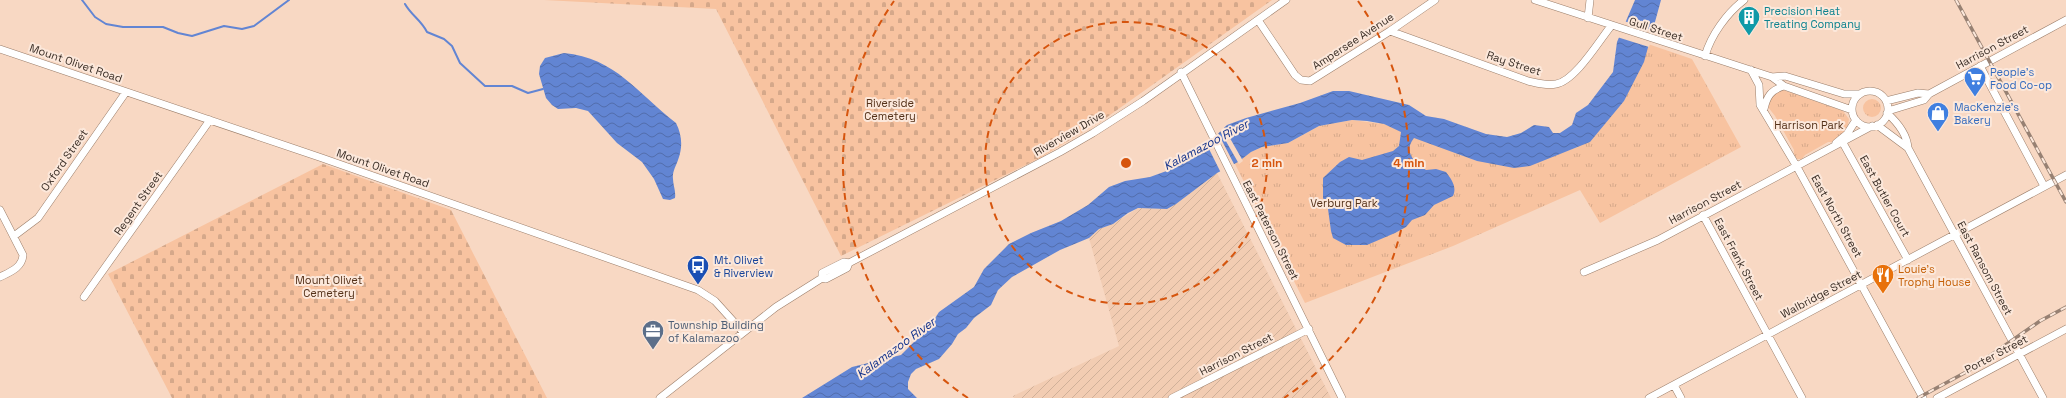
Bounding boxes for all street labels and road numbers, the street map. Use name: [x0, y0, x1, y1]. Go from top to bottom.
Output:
street label: Ampersee Avenue: [1310, 9, 1396, 73]
street label: Gull Street: [1627, 14, 1685, 44]
street label: Harrison Street: [1953, 22, 2031, 72]
street label: Mount Olivet Road: [28, 41, 124, 85]
street label: Ray Street: [1485, 48, 1543, 78]
street label: Riverview Drive: [1031, 107, 1107, 159]
street label: Oxford Street: [37, 126, 91, 194]
street label: Mount Olivet Road: [335, 146, 431, 190]
street label: East Butler Court: [1857, 153, 1913, 239]
street label: Regent Street: [111, 168, 165, 238]
street label: East North Street: [1808, 172, 1866, 260]
street label: Harrison Street: [1666, 177, 1744, 227]
street label: East Paterson Street: [1240, 178, 1302, 282]
street label: East Frank Street: [1711, 215, 1767, 303]
street label: East Ransom Street: [1954, 219, 2016, 317]
street label: Walbridge Street: [1778, 267, 1864, 321]
street label: Harrison Street: [1197, 330, 1275, 378]
street label: Porter Street: [1962, 332, 2030, 376]

